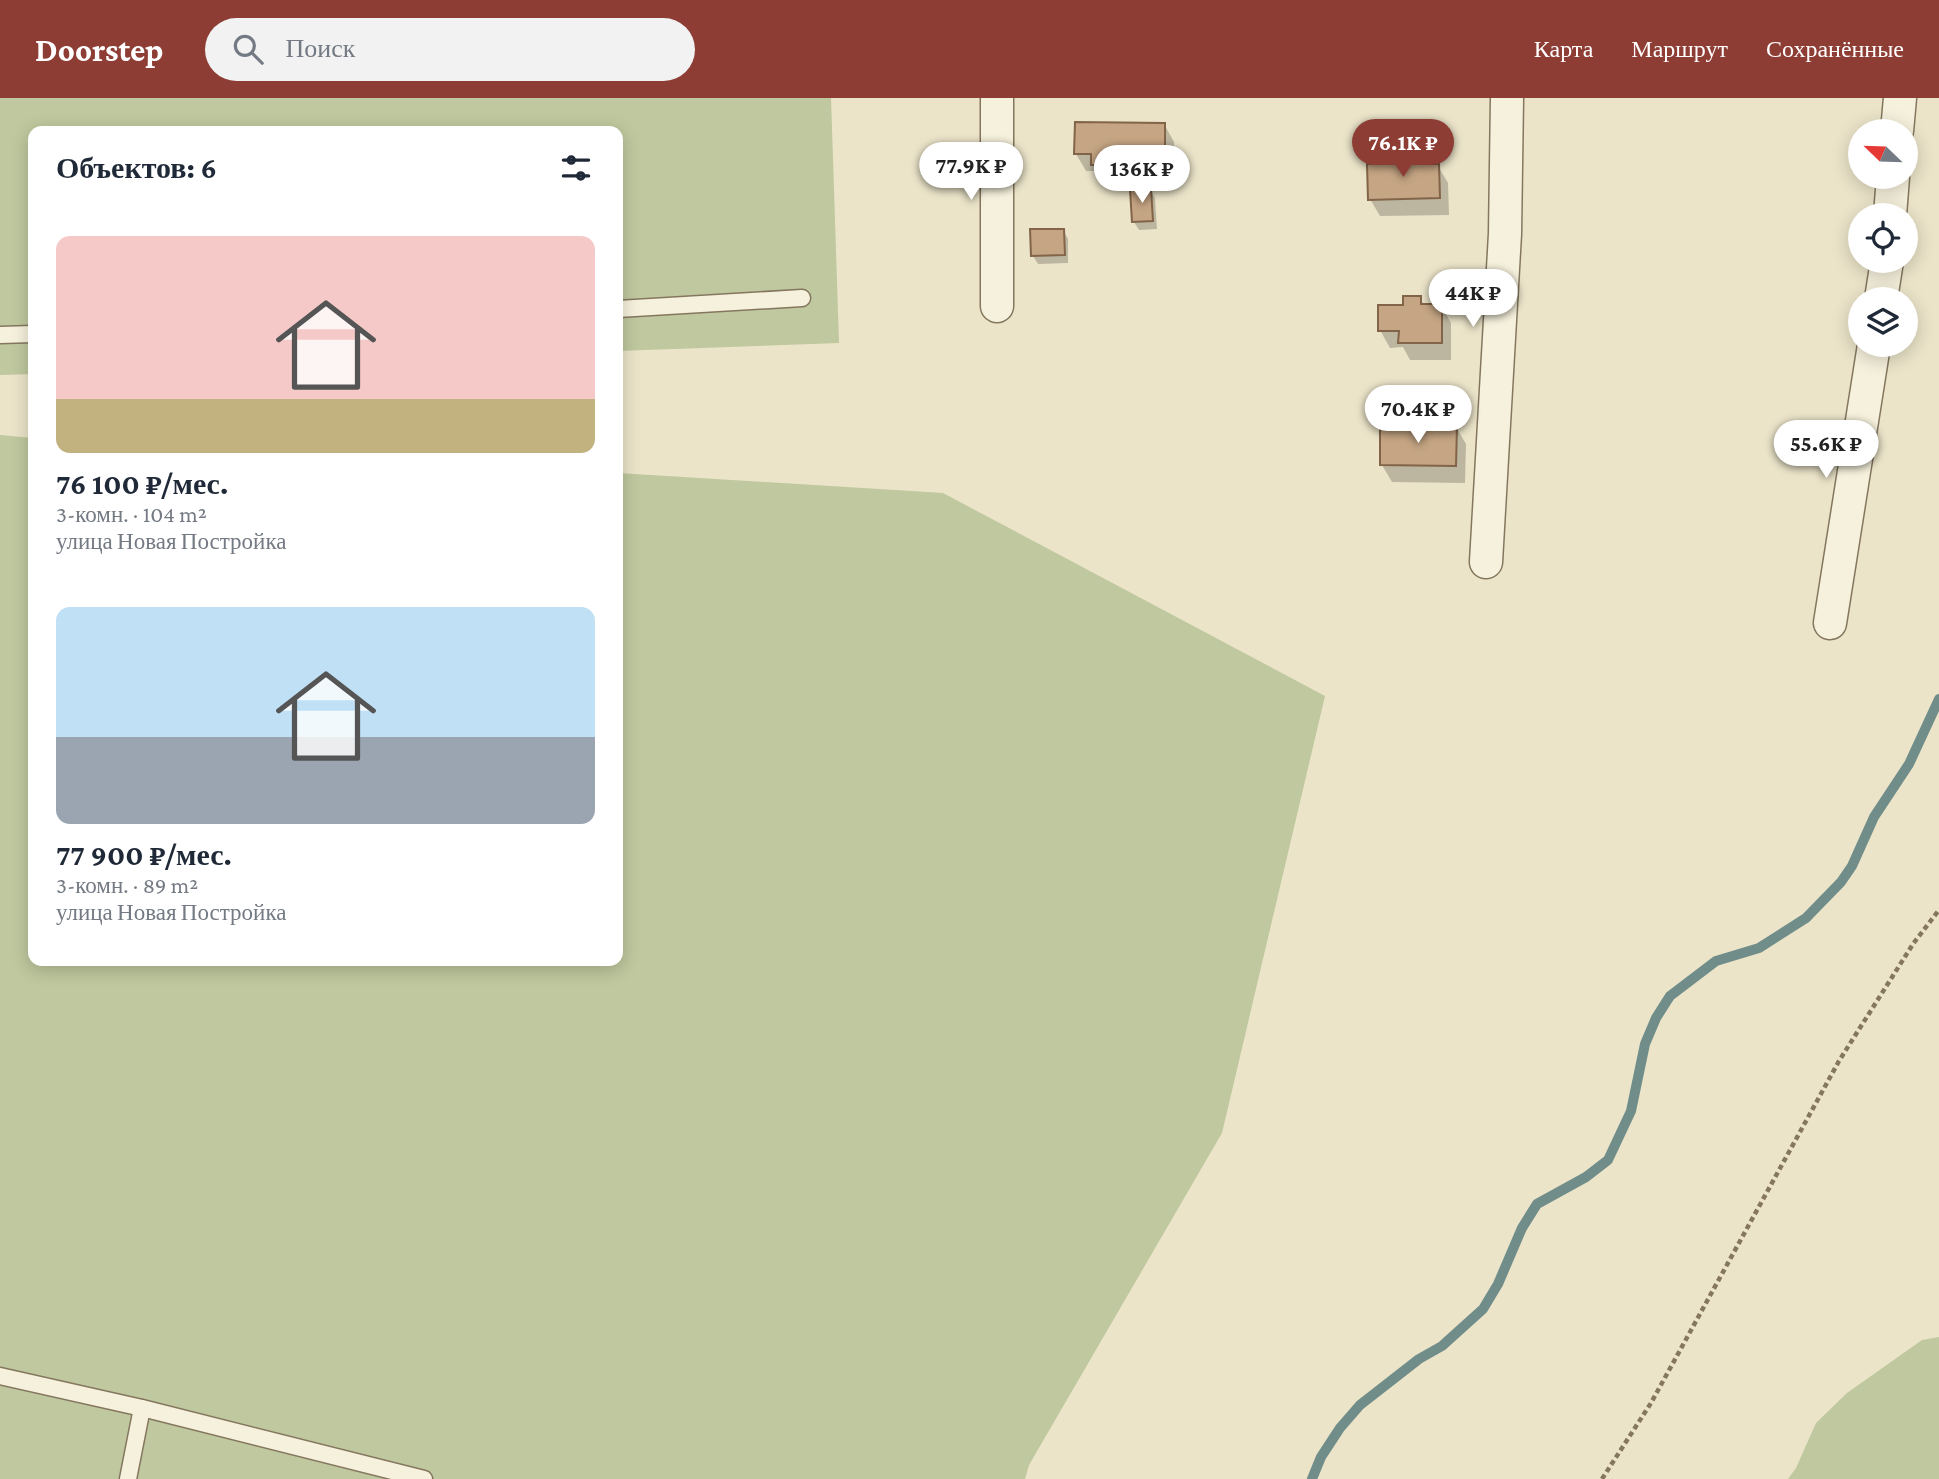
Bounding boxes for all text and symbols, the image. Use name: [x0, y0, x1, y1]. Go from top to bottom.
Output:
search box: [205, 18, 695, 81]
icon: search: [229, 30, 267, 68]
text: Doorstep: [35, 31, 163, 68]
text: Поиск: [285, 34, 355, 63]
text: Карта: [1534, 35, 1593, 62]
text: Маршрут: [1631, 35, 1728, 62]
text: Сохранённые: [1766, 35, 1904, 62]
north arrow: [1848, 119, 1918, 189]
map controls: [1848, 119, 1918, 357]
pin: 76.1K ₽: [1338, 120, 1468, 179]
text: 76.1K ₽: [1368, 129, 1438, 155]
pin: 77.9K ₽: [906, 142, 1036, 202]
pin: 136K ₽: [1085, 146, 1199, 205]
icon: filters: [557, 149, 595, 187]
text: Объектов: 6: [56, 151, 217, 184]
text: 77.9K ₽: [935, 152, 1007, 178]
text: 136K ₽: [1110, 155, 1174, 181]
button: locate: [1848, 203, 1918, 273]
pin: 44K ₽: [1424, 270, 1522, 329]
text: 44K ₽: [1445, 279, 1501, 305]
icon: home: [263, 282, 389, 408]
button: layers: [1848, 287, 1918, 357]
pin: 70.4K ₽: [1353, 386, 1483, 445]
text: 70.4K ₽: [1381, 395, 1455, 421]
pin: 55.6K ₽: [1761, 420, 1891, 480]
text: 55.6K ₽: [1790, 430, 1862, 456]
text: 76 100 ₽/мес.: [56, 467, 228, 500]
text: 3-комн. · 104 m²: [56, 501, 207, 527]
text: улица Новая Постройка: [56, 528, 286, 554]
icon: home: [263, 653, 389, 779]
text: 77 900 ₽/мес.: [56, 838, 232, 871]
text: 3-комн. · 89 m²: [56, 872, 198, 898]
text: улица Новая Постройка: [56, 899, 286, 925]

